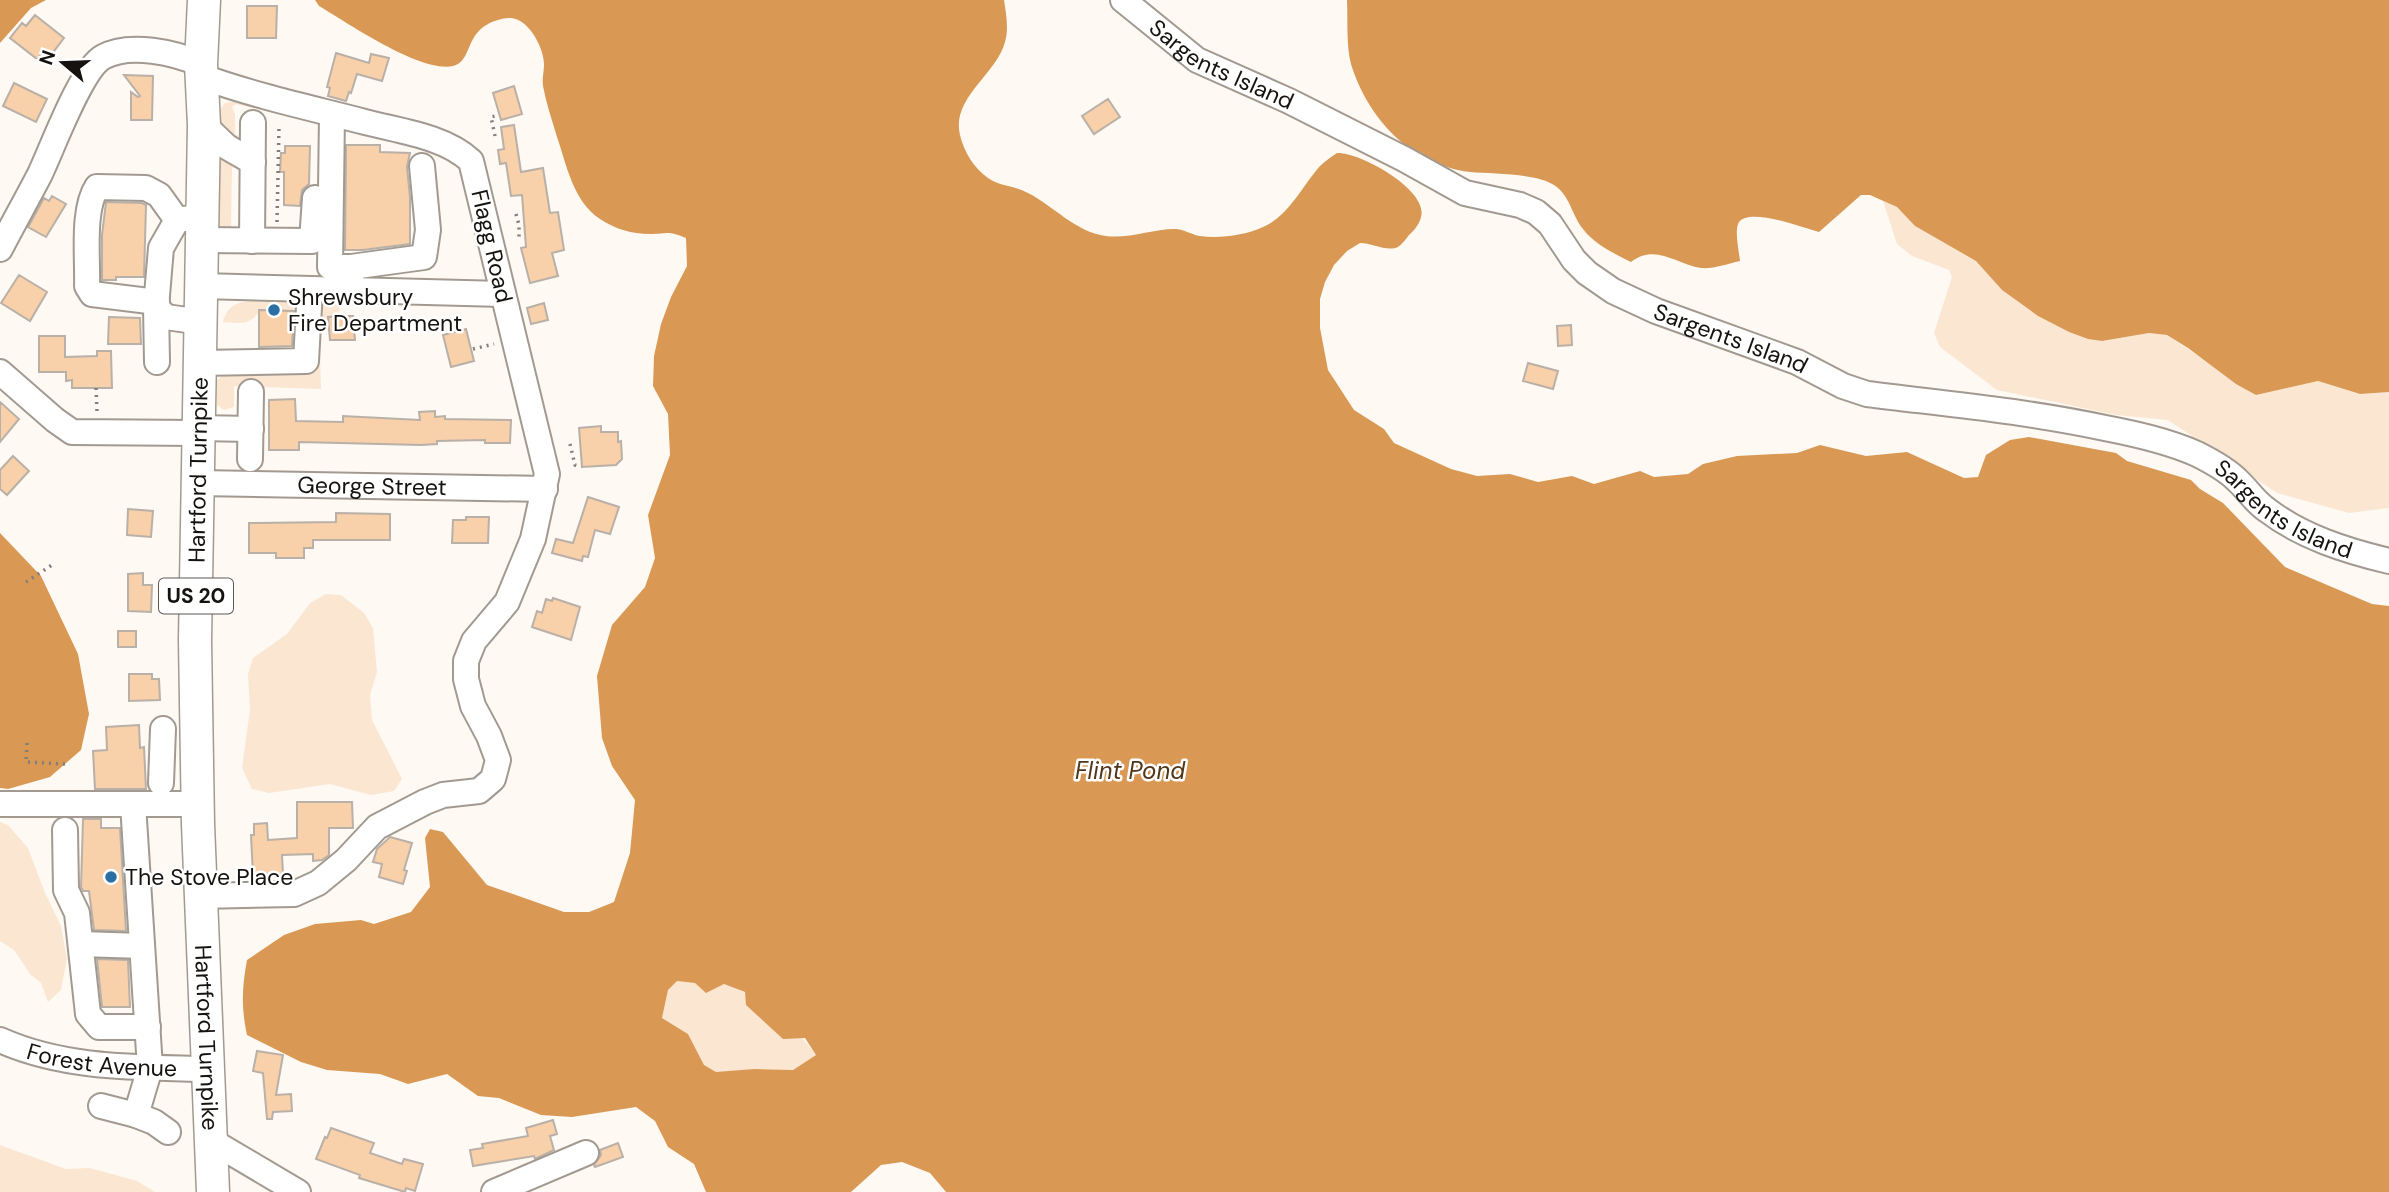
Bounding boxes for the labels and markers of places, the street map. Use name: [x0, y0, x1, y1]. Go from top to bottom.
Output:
place label: Shrewsbury Fire Department: [288, 282, 462, 338]
marker: Shrewsbury Fire Department: [266, 302, 282, 318]
place label: The Stove Place: [125, 862, 293, 892]
marker: The Stove Place: [103, 869, 119, 885]

